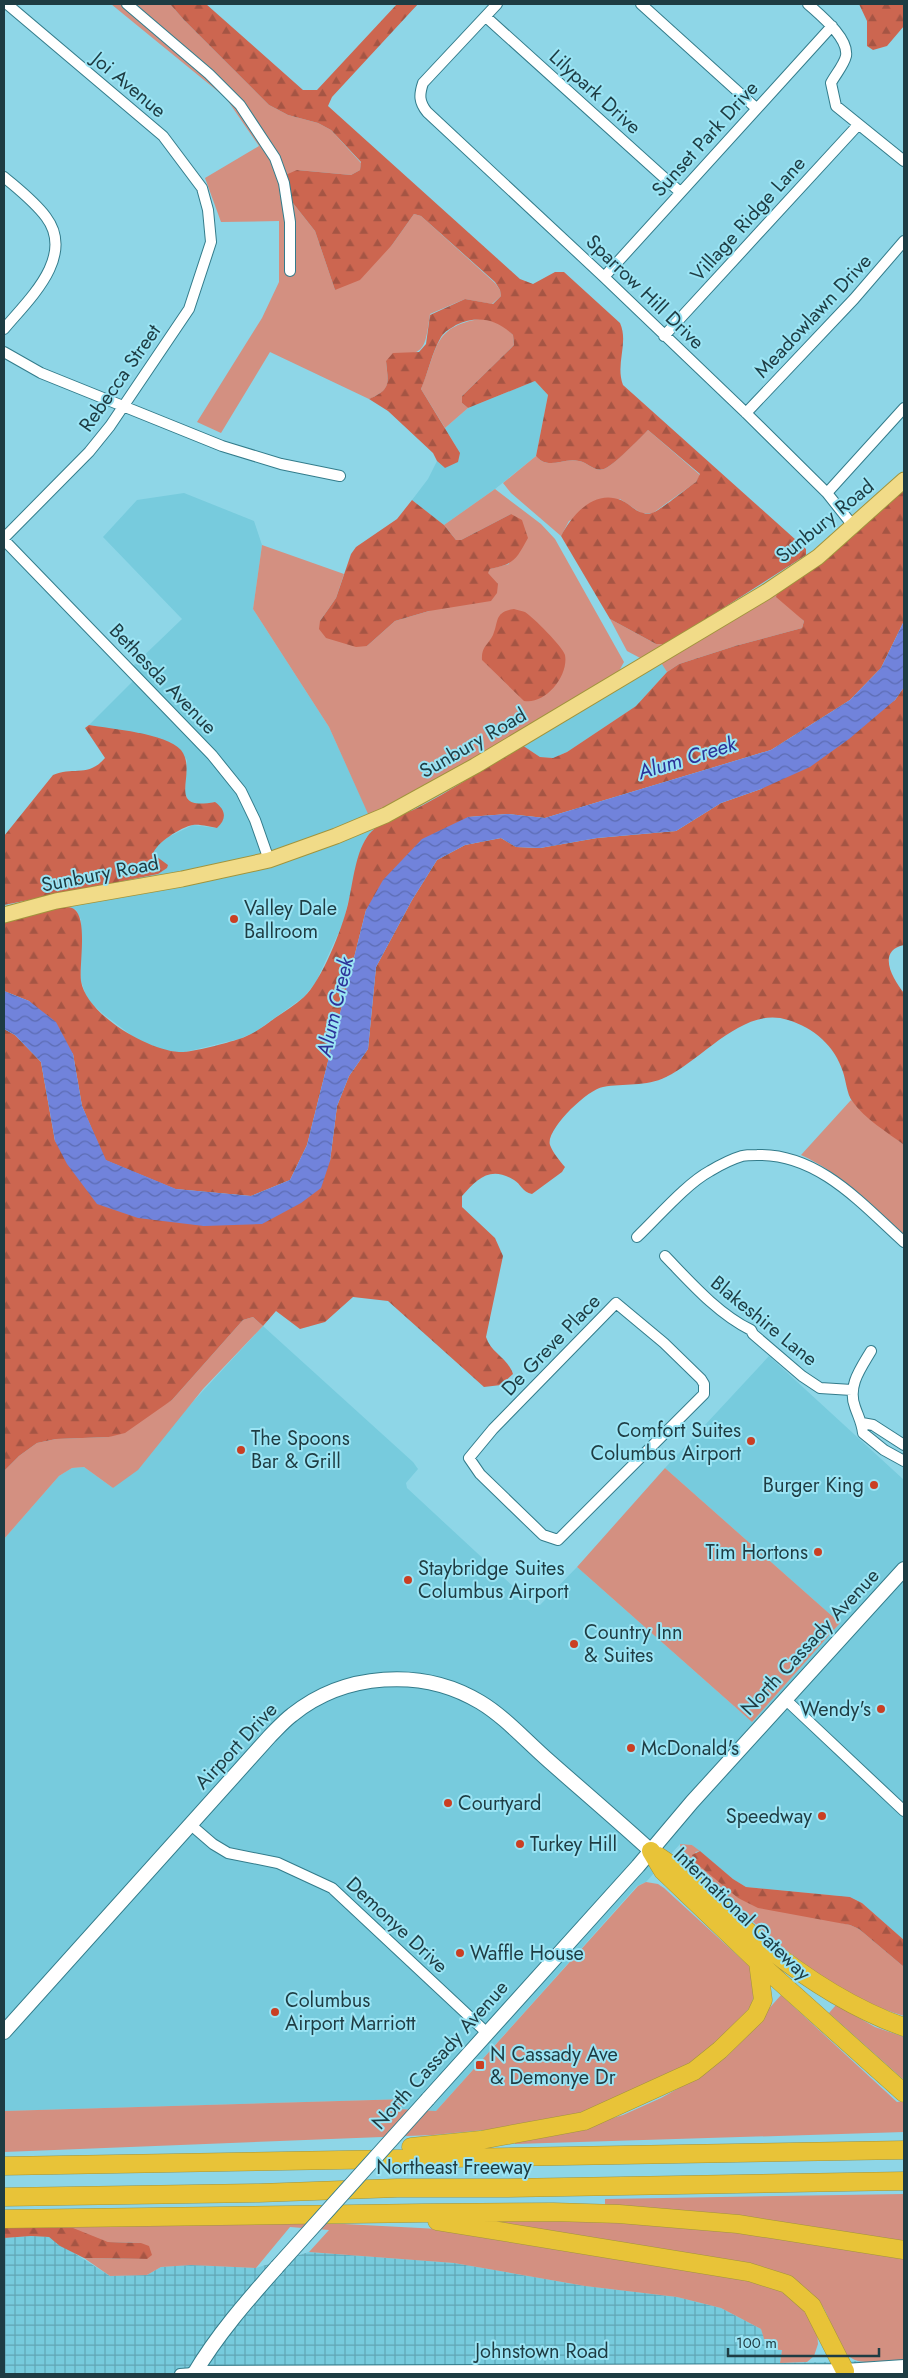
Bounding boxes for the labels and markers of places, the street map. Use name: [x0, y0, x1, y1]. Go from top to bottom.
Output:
place label: Valley Dale Ballroom: [244, 894, 337, 946]
marker: Valley Dale Ballroom: [228, 913, 240, 925]
place label: Comfort Suites Columbus Airport: [590, 1416, 741, 1468]
place label: The Spoons Bar & Grill: [251, 1424, 350, 1476]
marker: Comfort Suites Columbus Airport: [745, 1435, 757, 1447]
marker: The Spoons Bar & Grill: [235, 1444, 247, 1456]
place label: Burger King: [763, 1471, 864, 1500]
marker: Burger King: [868, 1479, 880, 1491]
place label: Tim Hortons: [706, 1538, 808, 1567]
marker: Tim Hortons: [812, 1546, 824, 1558]
place label: Staybridge Suites Columbus Airport: [418, 1554, 569, 1606]
marker: Staybridge Suites Columbus Airport: [402, 1574, 414, 1586]
place label: Country Inn & Suites: [584, 1618, 683, 1670]
marker: Country Inn & Suites: [568, 1638, 580, 1650]
place label: Wendy's: [800, 1695, 871, 1724]
marker: Wendy's: [875, 1703, 887, 1715]
place label: McDonald's: [641, 1734, 739, 1763]
marker: McDonald's: [625, 1742, 637, 1754]
place label: Courtyard: [458, 1789, 541, 1818]
marker: Courtyard: [442, 1797, 454, 1809]
place label: Speedway: [726, 1802, 812, 1831]
marker: Speedway: [816, 1810, 828, 1822]
place label: Turkey Hill: [530, 1830, 617, 1859]
marker: Turkey Hill: [514, 1838, 526, 1850]
place label: Waffle House: [470, 1939, 584, 1968]
marker: Waffle House: [454, 1947, 466, 1959]
place label: Columbus Airport Marriott: [285, 1986, 416, 2038]
marker: Columbus Airport Marriott: [269, 2006, 281, 2018]
place label: N Cassady Ave & Demonye Dr: [490, 2040, 618, 2092]
marker: N Cassady Ave & Demonye Dr: [474, 2059, 486, 2071]

